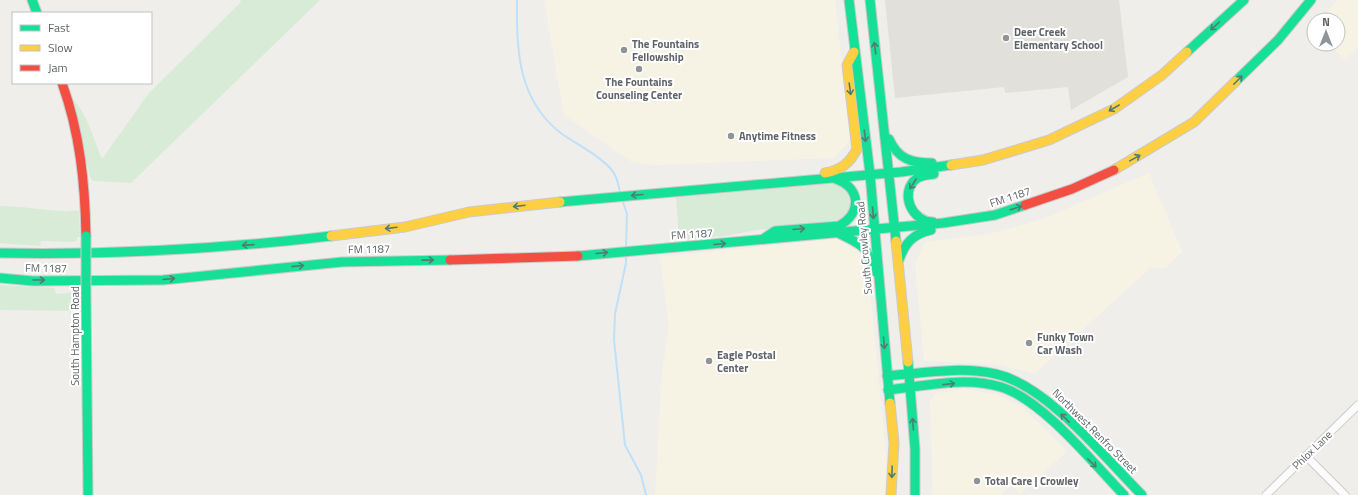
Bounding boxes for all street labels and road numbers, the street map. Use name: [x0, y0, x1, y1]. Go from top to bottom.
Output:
street label: FM 1187: [988, 183, 1032, 211]
street label: South Crowley Road: [852, 201, 876, 295]
street label: FM 1187: [670, 225, 714, 243]
street label: FM 1187: [348, 241, 390, 257]
street label: FM 1187: [25, 260, 67, 276]
street label: South Hampton Road: [67, 286, 83, 386]
street label: Northwest Renfro Street: [1049, 385, 1141, 477]
street label: Phlox Lane: [1288, 426, 1336, 473]

